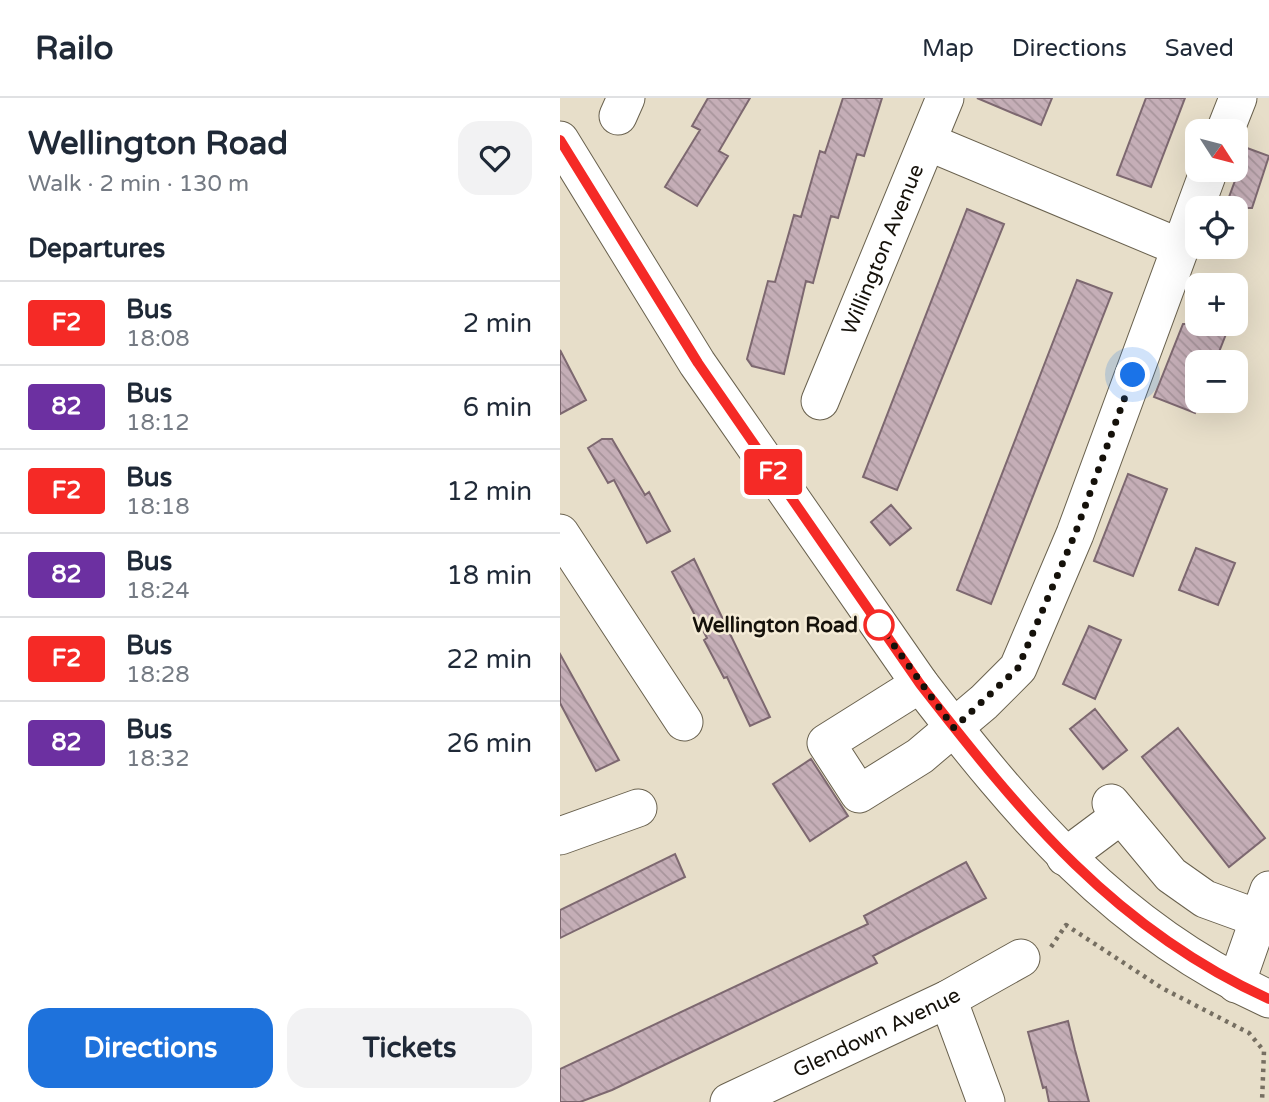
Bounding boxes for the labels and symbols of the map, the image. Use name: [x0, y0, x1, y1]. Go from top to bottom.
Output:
north arrow: [1185, 119, 1248, 182]
street label: Willington Avenue: [836, 160, 929, 338]
your location: [1115, 357, 1150, 392]
line badge: F2: [742, 449, 804, 495]
marker: Wellington Road: [864, 610, 894, 640]
place label: Wellington Road: [692, 613, 858, 638]
street label: Glendown Avenue: [789, 982, 965, 1083]

